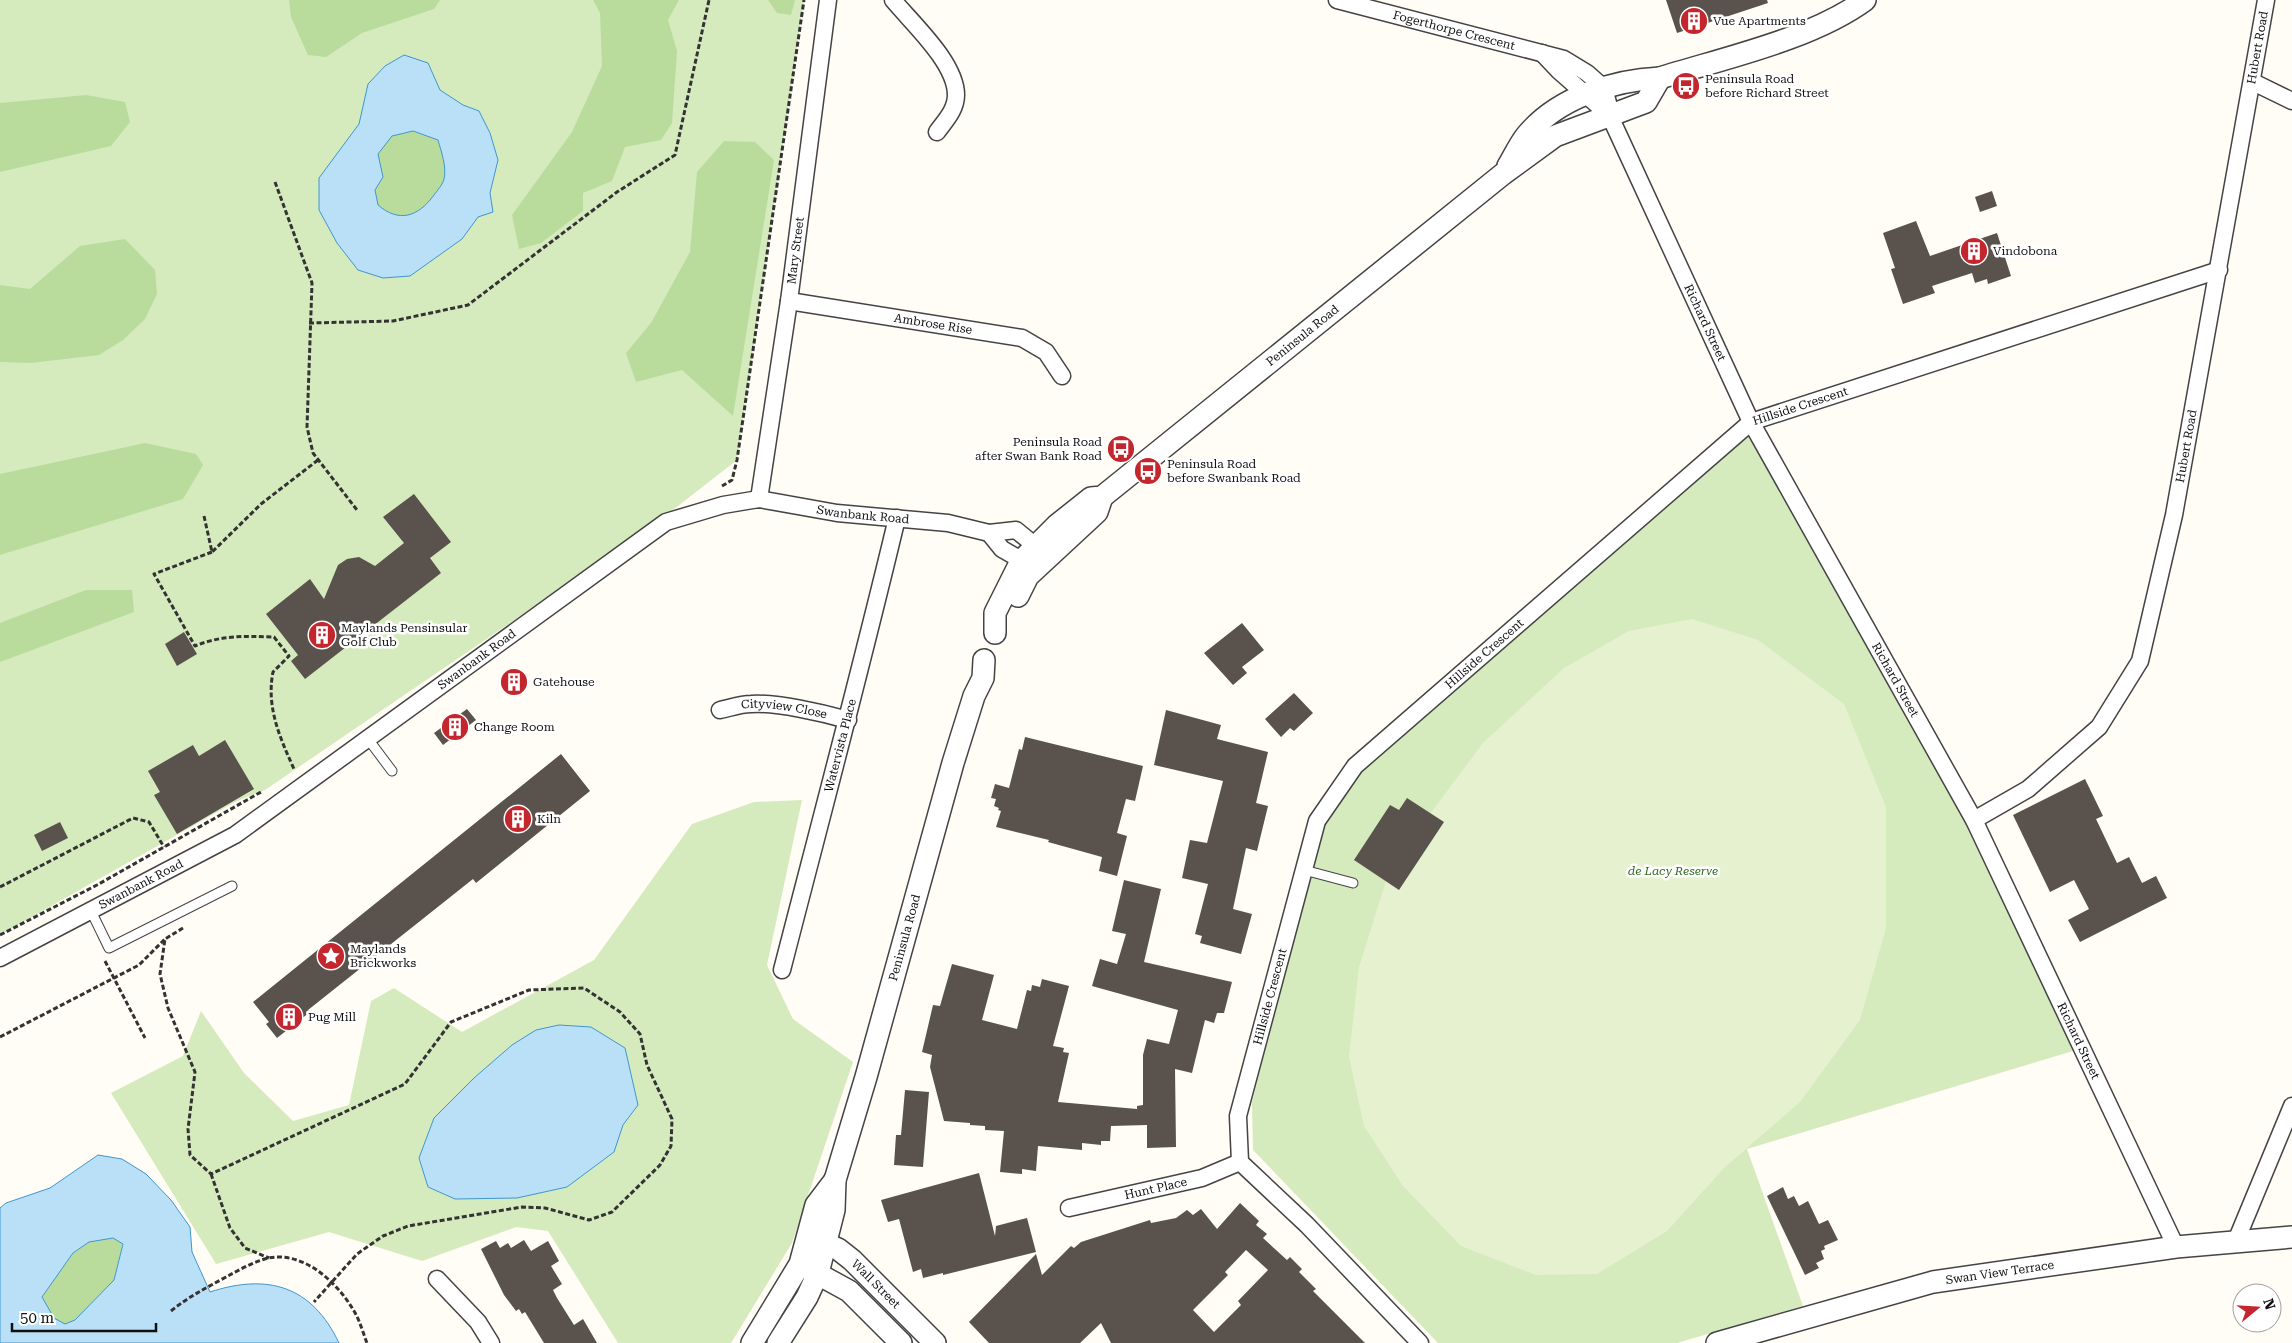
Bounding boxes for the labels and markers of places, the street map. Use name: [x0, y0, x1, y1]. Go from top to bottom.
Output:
building icon: Vue Apartments: [1679, 6, 1709, 36]
place label: Vue Apartments: [1713, 14, 1806, 28]
bus stop icon: Peninsula Road before Richard Street: [1671, 71, 1701, 101]
place label: Peninsula Road before Richard Street: [1705, 72, 1829, 100]
building icon: Vindobona: [1959, 236, 1989, 266]
place label: Vindobona: [1993, 244, 2058, 258]
bus stop icon: Peninsula Road after Swan Bank Road: [1106, 434, 1136, 464]
place label: Peninsula Road after Swan Bank Road: [975, 435, 1102, 463]
bus stop icon: Peninsula Road before Swanbank Road: [1133, 456, 1163, 486]
place label: Peninsula Road before Swanbank Road: [1167, 457, 1301, 485]
building icon: Maylands Pensinsular Golf Club: [307, 620, 337, 650]
place label: Maylands Pensinsular Golf Club: [341, 621, 467, 649]
building icon: Gatehouse: [499, 667, 529, 697]
place label: Gatehouse: [533, 675, 595, 689]
building icon: Change Room: [440, 712, 470, 742]
place label: Change Room: [474, 720, 555, 734]
building icon: Kiln: [503, 804, 533, 834]
place label: Kiln: [537, 812, 561, 826]
place icon: Maylands Brickworks: [316, 941, 346, 971]
place label: Maylands Brickworks: [350, 942, 416, 970]
building icon: Pug Mill: [274, 1002, 304, 1032]
place label: Pug Mill: [308, 1010, 356, 1024]

